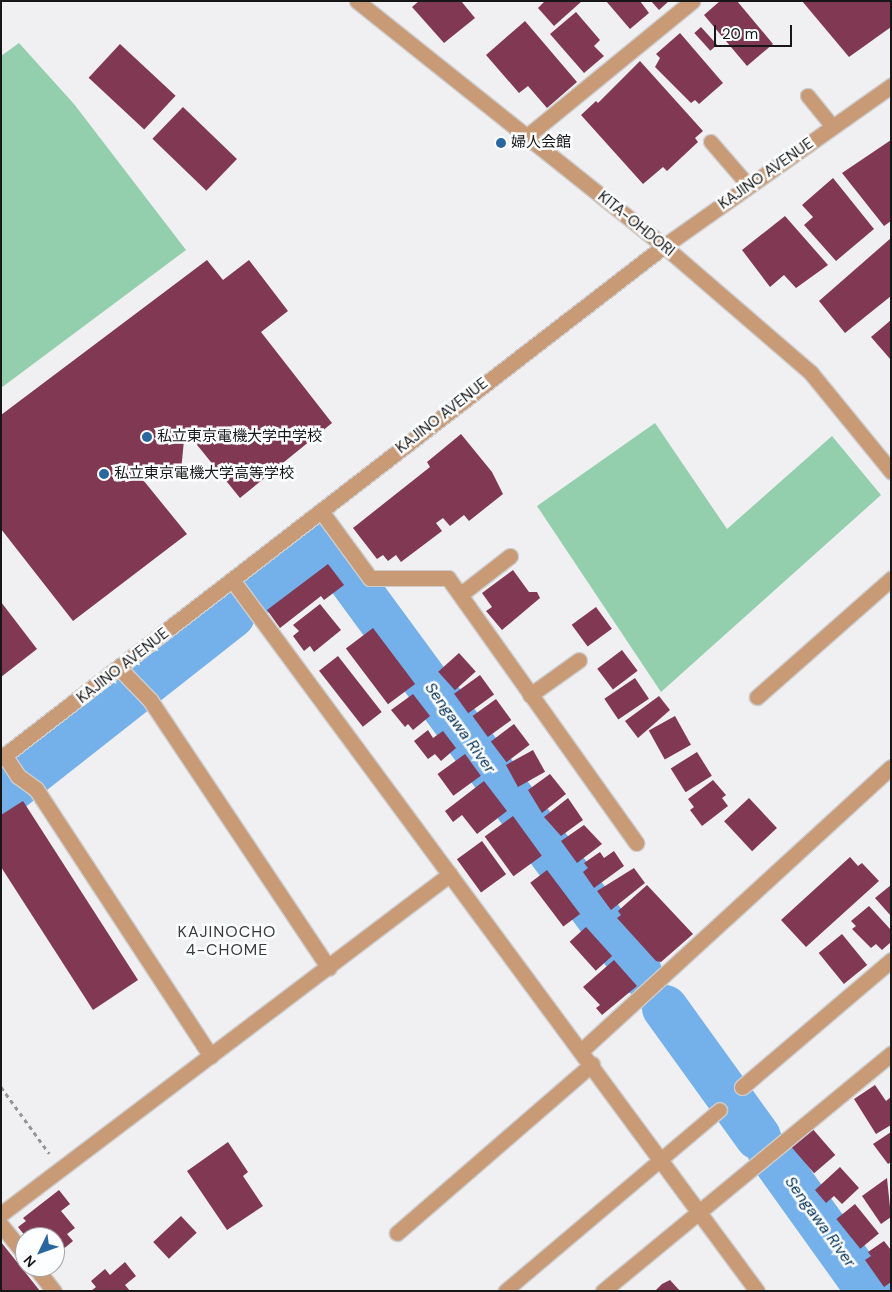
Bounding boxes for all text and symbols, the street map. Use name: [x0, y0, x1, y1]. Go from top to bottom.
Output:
scale bar: [717, 15, 794, 47]
text: 20 m: [722, 24, 758, 44]
place label: 婦人会館: [511, 134, 571, 152]
street label: KAJINO AVENUE: [715, 135, 817, 213]
marker: 婦人会館: [495, 137, 507, 149]
street label: KITA-OHDORI: [594, 188, 678, 260]
street label: KAJINO AVENUE: [393, 375, 491, 457]
place label: 私立東京電機大学中学校: [157, 428, 322, 446]
marker: 私立東京電機大学中学校: [141, 431, 153, 443]
place label: 私立東京電機大学高等学校: [114, 465, 294, 483]
marker: 私立東京電機大学高等学校: [98, 468, 110, 480]
street label: KAJINO AVENUE: [74, 625, 172, 707]
water label: Sengawa River: [421, 679, 499, 777]
district label: KAJINOCHO 4-CHOME: [176, 922, 278, 960]
water label: Sengawa River: [781, 1173, 859, 1271]
north arrow: [15, 1227, 65, 1277]
text: N: [19, 1252, 40, 1271]

